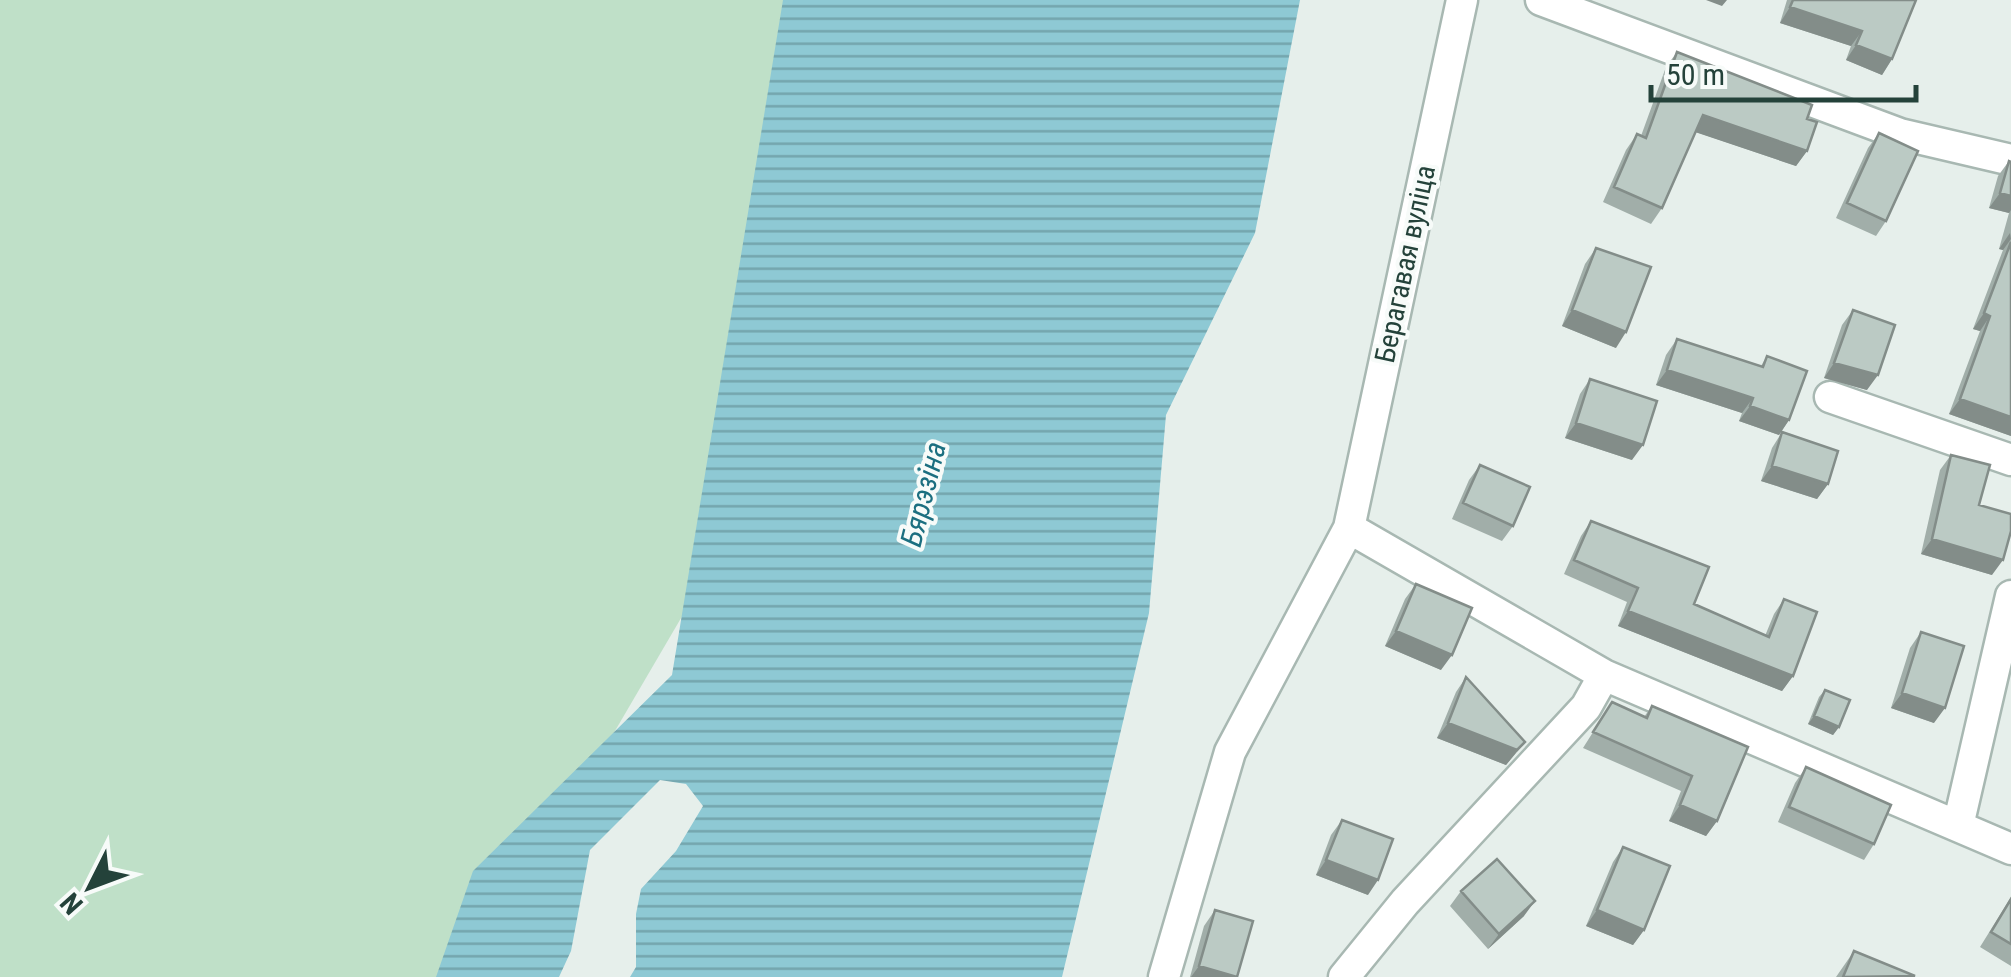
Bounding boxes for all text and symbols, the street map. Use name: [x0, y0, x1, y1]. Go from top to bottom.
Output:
scale bar: [1651, 40, 1916, 102]
text: 50 m: [1666, 57, 1725, 92]
street label: Берагавая вуліца: [1368, 162, 1442, 366]
water label: Бярэзіна: [893, 438, 953, 550]
north arrow: [40, 837, 140, 937]
text: N: [54, 886, 90, 921]

